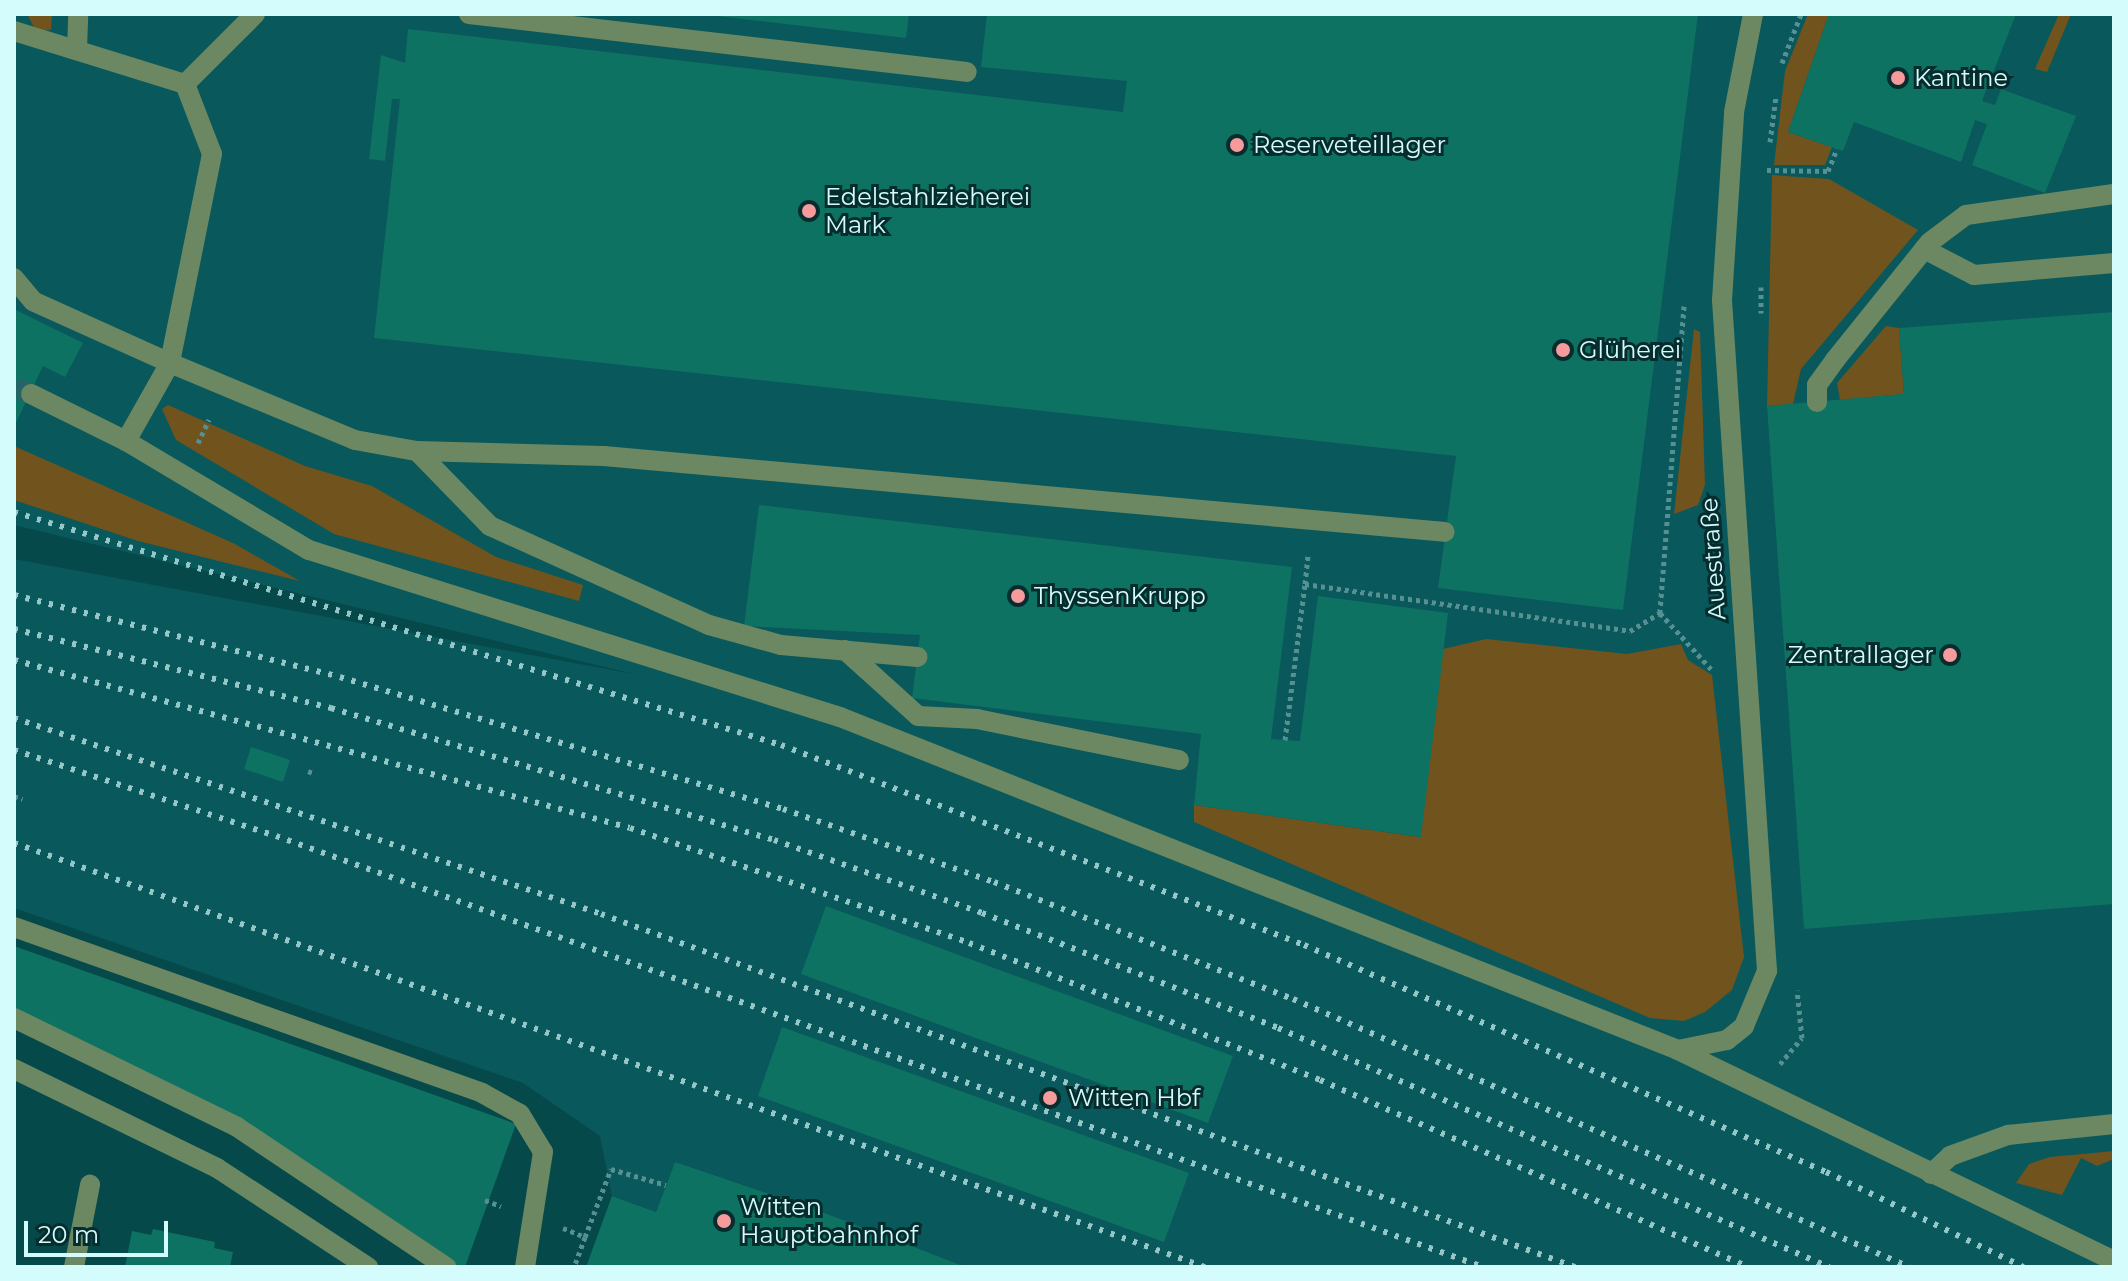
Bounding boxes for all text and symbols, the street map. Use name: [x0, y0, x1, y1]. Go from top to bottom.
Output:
place label: Kantine: [1914, 64, 2008, 92]
marker: Kantine: [1889, 69, 1907, 87]
place label: Reserveteillager: [1253, 131, 1446, 159]
marker: Reserveteillager: [1228, 136, 1246, 154]
place label: Edelstahlzieherei Mark: [825, 183, 1030, 239]
marker: Edelstahlzieherei Mark: [800, 202, 818, 220]
place label: Glüherei: [1579, 336, 1681, 364]
marker: Glüherei: [1554, 341, 1572, 359]
street label: Auestraße: [1694, 497, 1732, 621]
place label: ThyssenKrupp: [1034, 582, 1206, 610]
marker: ThyssenKrupp: [1009, 587, 1027, 605]
place label: Zentrallager: [1788, 641, 1934, 669]
marker: Zentrallager: [1941, 646, 1959, 664]
place label: Witten Hbf: [1068, 1084, 1200, 1112]
marker: Witten Hbf: [1039, 1087, 1061, 1109]
place label: Witten Hauptbahnhof: [740, 1193, 918, 1249]
scale bar: [28, 1205, 172, 1255]
marker: Witten Hauptbahnhof: [715, 1212, 733, 1230]
text: 20 m: [38, 1220, 99, 1249]

